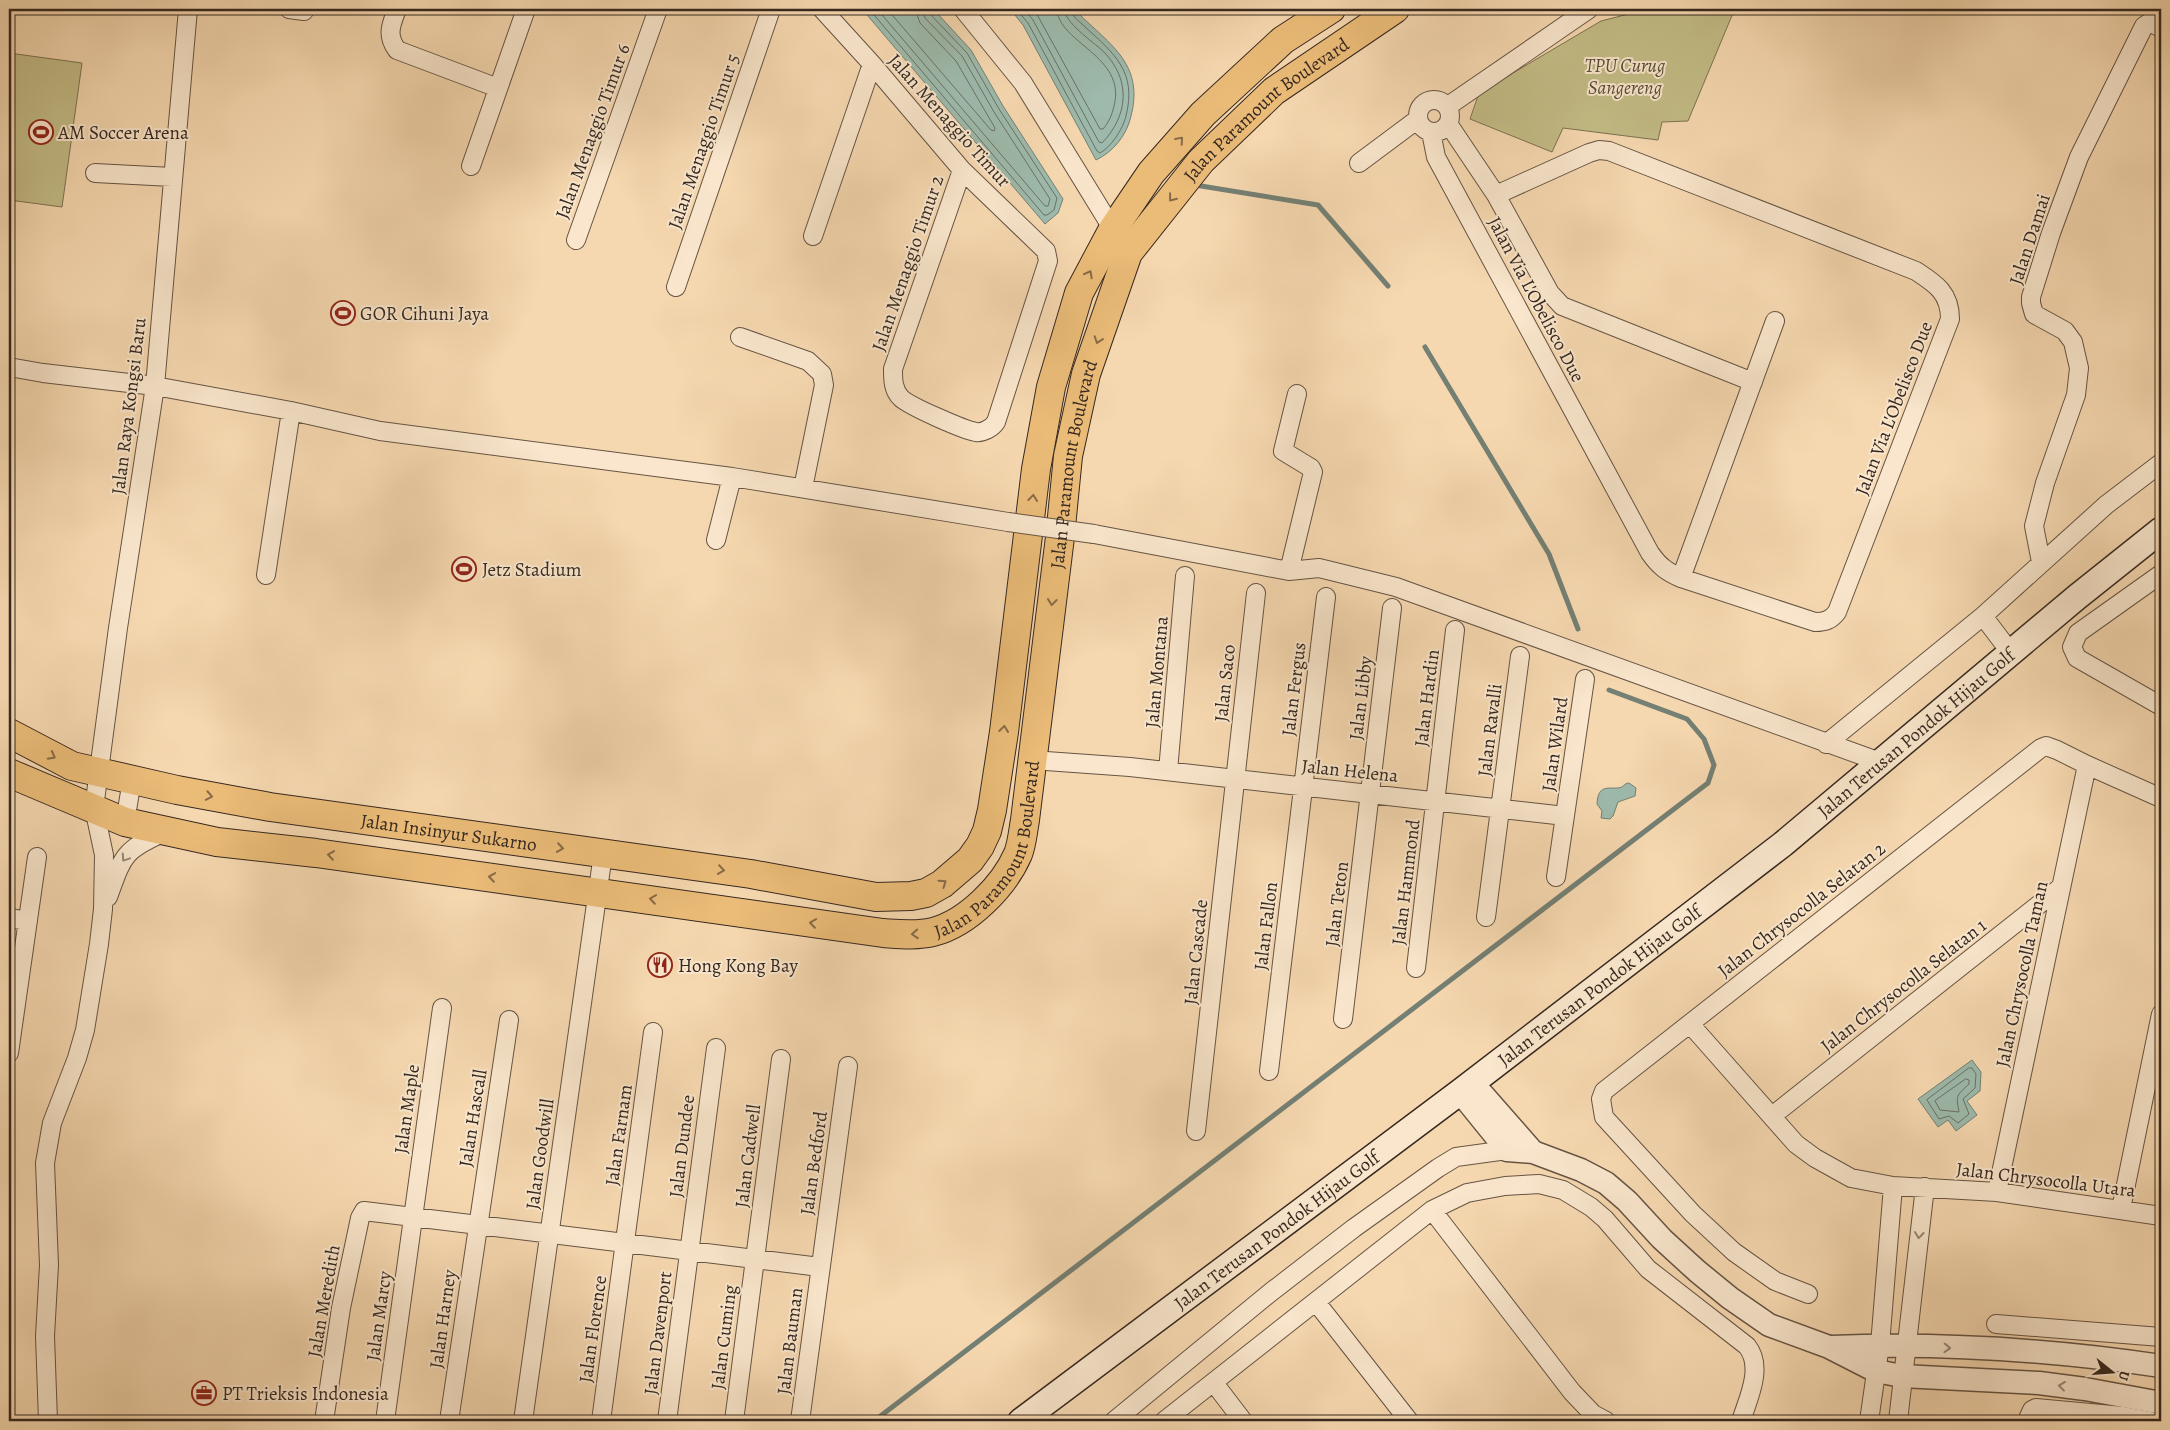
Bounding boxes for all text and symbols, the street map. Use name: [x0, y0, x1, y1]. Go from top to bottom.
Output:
street label: Jalan Paramount Boulevard: [1178, 31, 1355, 187]
street label: Jalan Menaggio Timur 6: [549, 40, 637, 222]
street label: Jalan Menaggio Timur: [882, 48, 1016, 193]
street label: Jalan Menaggio Timur 5: [662, 50, 746, 232]
park label: TPU Curug Sangereng: [1585, 53, 1666, 101]
sports icon: AM Soccer Arena: [28, 119, 54, 145]
place label: AM Soccer Arena: [57, 120, 189, 146]
one-way arrow: [1175, 137, 1183, 146]
street label: Jalan Menaggio Timur 2: [866, 172, 950, 355]
street label: Jalan Damai: [2003, 190, 2057, 288]
one-way arrow: [1169, 192, 1178, 201]
street label: Jalan Via L'Obelisco Due: [1481, 212, 1591, 387]
one-way arrow: [1083, 270, 1093, 279]
sports icon: GOR Cihuni Jaya: [330, 300, 356, 326]
place label: GOR Cihuni Jaya: [360, 301, 489, 327]
street label: Jalan Raya Kongsi Baru: [105, 316, 153, 496]
street label: Jalan Via L'Obelisco Due: [1849, 318, 1939, 499]
one-way arrow: [1094, 335, 1104, 343]
street label: Jalan Paramount Boulevard: [1044, 356, 1104, 570]
one-way arrow: [1027, 494, 1037, 503]
sports icon: Jetz Stadium: [451, 556, 477, 582]
place label: Jetz Stadium: [482, 557, 582, 583]
one-way arrow: [1047, 599, 1058, 607]
street label: Jalan Montana: [1139, 615, 1175, 729]
street label: Jalan Fergus: [1275, 641, 1313, 737]
street label: Jalan Terusan Pondok Hijau Golf: [1812, 641, 2023, 824]
street label: Jalan Saco: [1208, 643, 1242, 723]
street label: Jalan Hardin: [1408, 648, 1446, 748]
street label: Jalan Libby: [1343, 654, 1379, 742]
street label: Jalan Ravalli: [1471, 682, 1509, 778]
street label: Jalan Wilard: [1535, 694, 1575, 793]
one-way arrow: [998, 725, 1009, 733]
one-way arrow: [47, 750, 56, 760]
street label: Jalan Helena: [1300, 753, 1400, 789]
street label: Jalan Paramount Boulevard: [931, 758, 1046, 945]
one-way arrow: [204, 790, 213, 800]
street label: Jalan Insinyur Sukarno: [359, 808, 539, 858]
street label: Jalan Hammond: [1385, 817, 1427, 947]
street label: Jalan Chrysocolla Selatan 2: [1712, 836, 1891, 984]
one-way arrow: [556, 842, 564, 853]
one-way arrow: [326, 850, 335, 860]
one-way arrow: [122, 852, 131, 862]
street label: Jalan Teton: [1319, 860, 1355, 948]
one-way arrow: [717, 864, 725, 875]
one-way arrow: [487, 872, 495, 883]
street label: Jalan Chrysocolla Taman: [1990, 879, 2054, 1070]
one-way arrow: [937, 880, 947, 889]
street label: Jalan Fallon: [1248, 880, 1284, 972]
one-way arrow: [648, 894, 656, 905]
street label: Jalan Cascade: [1178, 898, 1214, 1006]
street label: Jalan Terusan Pondok Hijau Golf: [1492, 898, 1709, 1073]
street label: Jalan Chrysocolla Selatan 1: [1815, 912, 1992, 1059]
one-way arrow: [809, 918, 817, 929]
one-way arrow: [910, 928, 918, 939]
restaurant icon: Hong Kong Bay: [647, 952, 673, 978]
place label: Hong Kong Bay: [678, 953, 798, 979]
street label: Jalan Maple: [388, 1063, 426, 1156]
street label: Jalan Hascall: [452, 1067, 494, 1169]
street label: Jalan Farnam: [599, 1083, 639, 1188]
street label: Jalan Dundee: [663, 1093, 701, 1199]
street label: Jalan Goodwill: [519, 1097, 561, 1211]
street label: Jalan Cadwell: [729, 1103, 767, 1209]
street label: Jalan Bedford: [794, 1109, 834, 1217]
street label: Jalan Terusan Pondok Hijau Golf: [1169, 1143, 1387, 1316]
street label: Jalan Chrysocolla Utara: [1955, 1156, 2137, 1204]
one-way arrow: [1914, 1231, 1925, 1239]
street label: Jalan Meredith: [301, 1243, 347, 1360]
street label: Jalan Harney: [423, 1267, 463, 1370]
street label: Jalan Marcy: [360, 1269, 398, 1363]
street label: Jalan Davenport: [638, 1270, 678, 1396]
street label: Jalan Florence: [573, 1274, 613, 1385]
street label: Jalan Cuming: [705, 1283, 743, 1391]
street label: Jalan Bauman: [771, 1286, 809, 1396]
one-way arrow: [1944, 1343, 1951, 1353]
north arrow: [2088, 1348, 2138, 1398]
text: U: [2114, 1368, 2134, 1383]
office icon: PT Trieksis Indonesia: [191, 1380, 217, 1406]
place label: PT Trieksis Indonesia: [222, 1381, 389, 1407]
one-way arrow: [2057, 1381, 2066, 1391]

